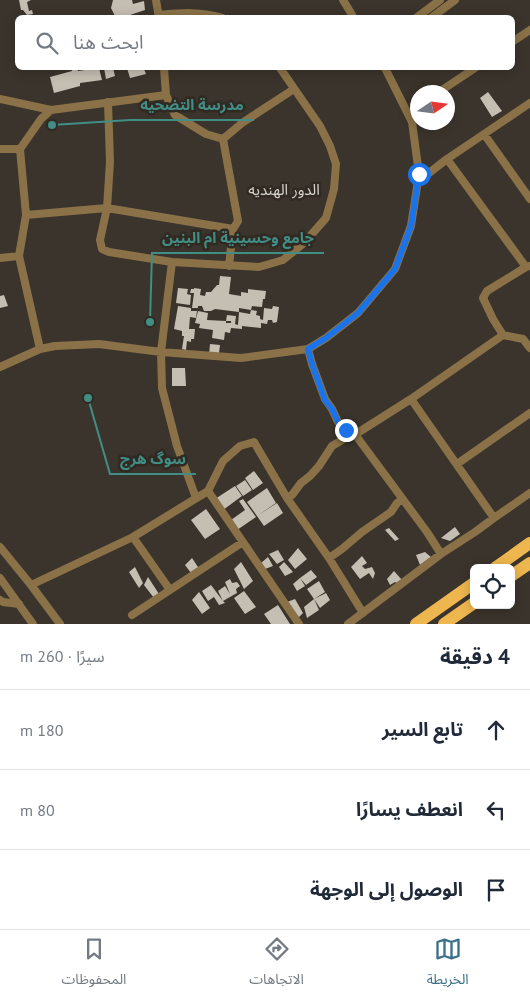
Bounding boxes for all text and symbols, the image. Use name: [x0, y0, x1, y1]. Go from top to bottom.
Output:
search box: [15, 15, 515, 70]
icon: search: [33, 29, 61, 57]
text: ابحث هنا: [73, 30, 144, 54]
north arrow: [410, 85, 455, 130]
callout: مدرسة التضحيه: [130, 90, 254, 120]
text: مدرسة التضحيه: [140, 95, 244, 114]
route start: [408, 163, 431, 186]
district label: الدور الهنديه: [248, 180, 320, 199]
callout: جامع وحسينية ام البنين: [152, 223, 324, 253]
text: جامع وحسينية ام البنين: [162, 228, 315, 249]
route end: [335, 419, 358, 442]
callout: سوگ هرج: [110, 444, 196, 474]
text: سوگ هرج: [120, 449, 186, 470]
map controls: [470, 564, 515, 609]
button: locate: [470, 564, 515, 609]
text: 4 دقيقة: [440, 643, 510, 670]
text: سيرًا · 260 m: [20, 646, 105, 666]
icon: ahead: [482, 716, 510, 744]
text: تابع السير: [382, 717, 463, 741]
text: 180 m: [20, 720, 63, 740]
icon: left: [482, 796, 510, 824]
text: انعطف يسارًا: [356, 797, 463, 821]
text: 80 m: [20, 800, 55, 820]
icon: arrive: [482, 876, 510, 904]
text: الوصول إلى الوجهة: [310, 877, 463, 901]
tab: المحفوظات: [61, 935, 126, 994]
tab: الاتجاهات: [249, 935, 304, 994]
tab: الخريطة: [427, 935, 469, 994]

